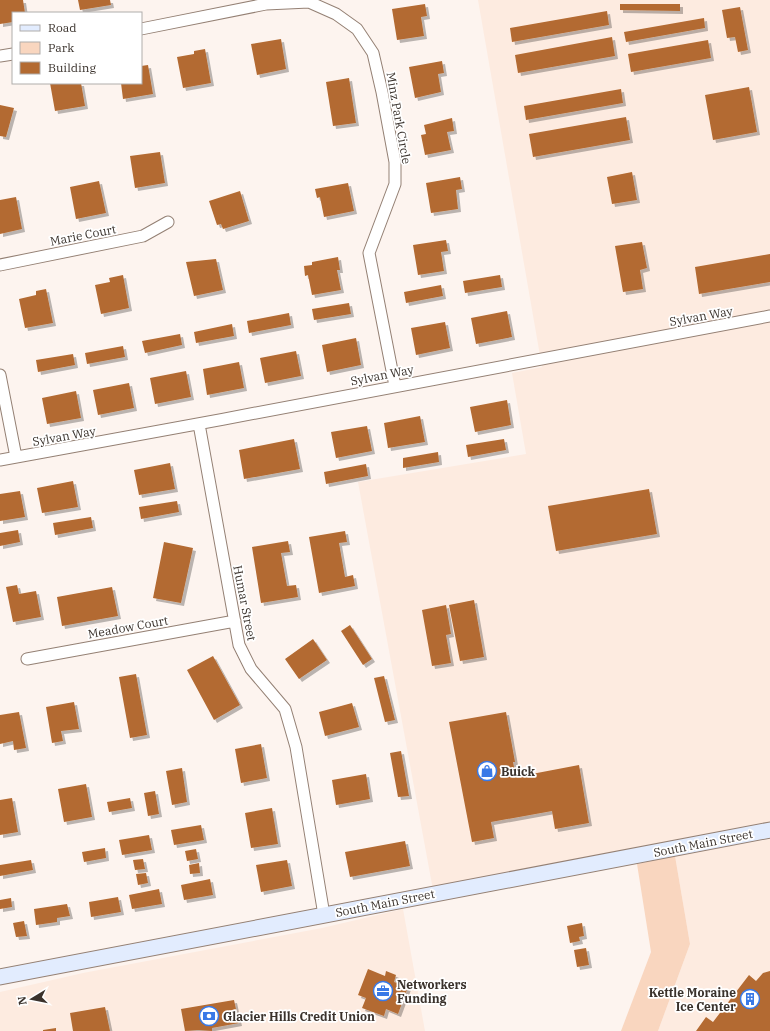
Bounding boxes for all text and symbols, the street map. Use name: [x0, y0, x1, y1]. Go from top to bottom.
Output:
legend: [12, 12, 142, 84]
text: Road: [48, 20, 77, 35]
text: Park: [48, 40, 74, 55]
text: Building: [48, 60, 96, 75]
street label: Minz Park Circle: [384, 71, 414, 165]
street label: Marie Court: [49, 221, 117, 249]
street label: Sylvan Way: [668, 303, 734, 329]
street label: Sylvan Way: [349, 361, 415, 388]
street label: Sylvan Way: [31, 423, 97, 449]
street label: Humar Street: [230, 564, 260, 642]
street label: Meadow Court: [87, 613, 169, 641]
shop icon: Buick: [476, 760, 498, 782]
place label: Buick: [501, 764, 536, 779]
street label: South Main Street: [652, 826, 754, 860]
street label: South Main Street: [334, 886, 436, 920]
place label: Networkers Funding: [397, 977, 467, 1006]
north arrow: [12, 979, 52, 1019]
office icon: Networkers Funding: [372, 980, 394, 1002]
place label: Kettle Moraine Ice Center: [649, 985, 736, 1014]
building icon: Kettle Moraine Ice Center: [739, 988, 761, 1010]
text: N: [14, 995, 30, 1006]
bank icon: Glacier Hills Credit Union: [198, 1005, 220, 1027]
place label: Glacier Hills Credit Union: [223, 1009, 375, 1024]

